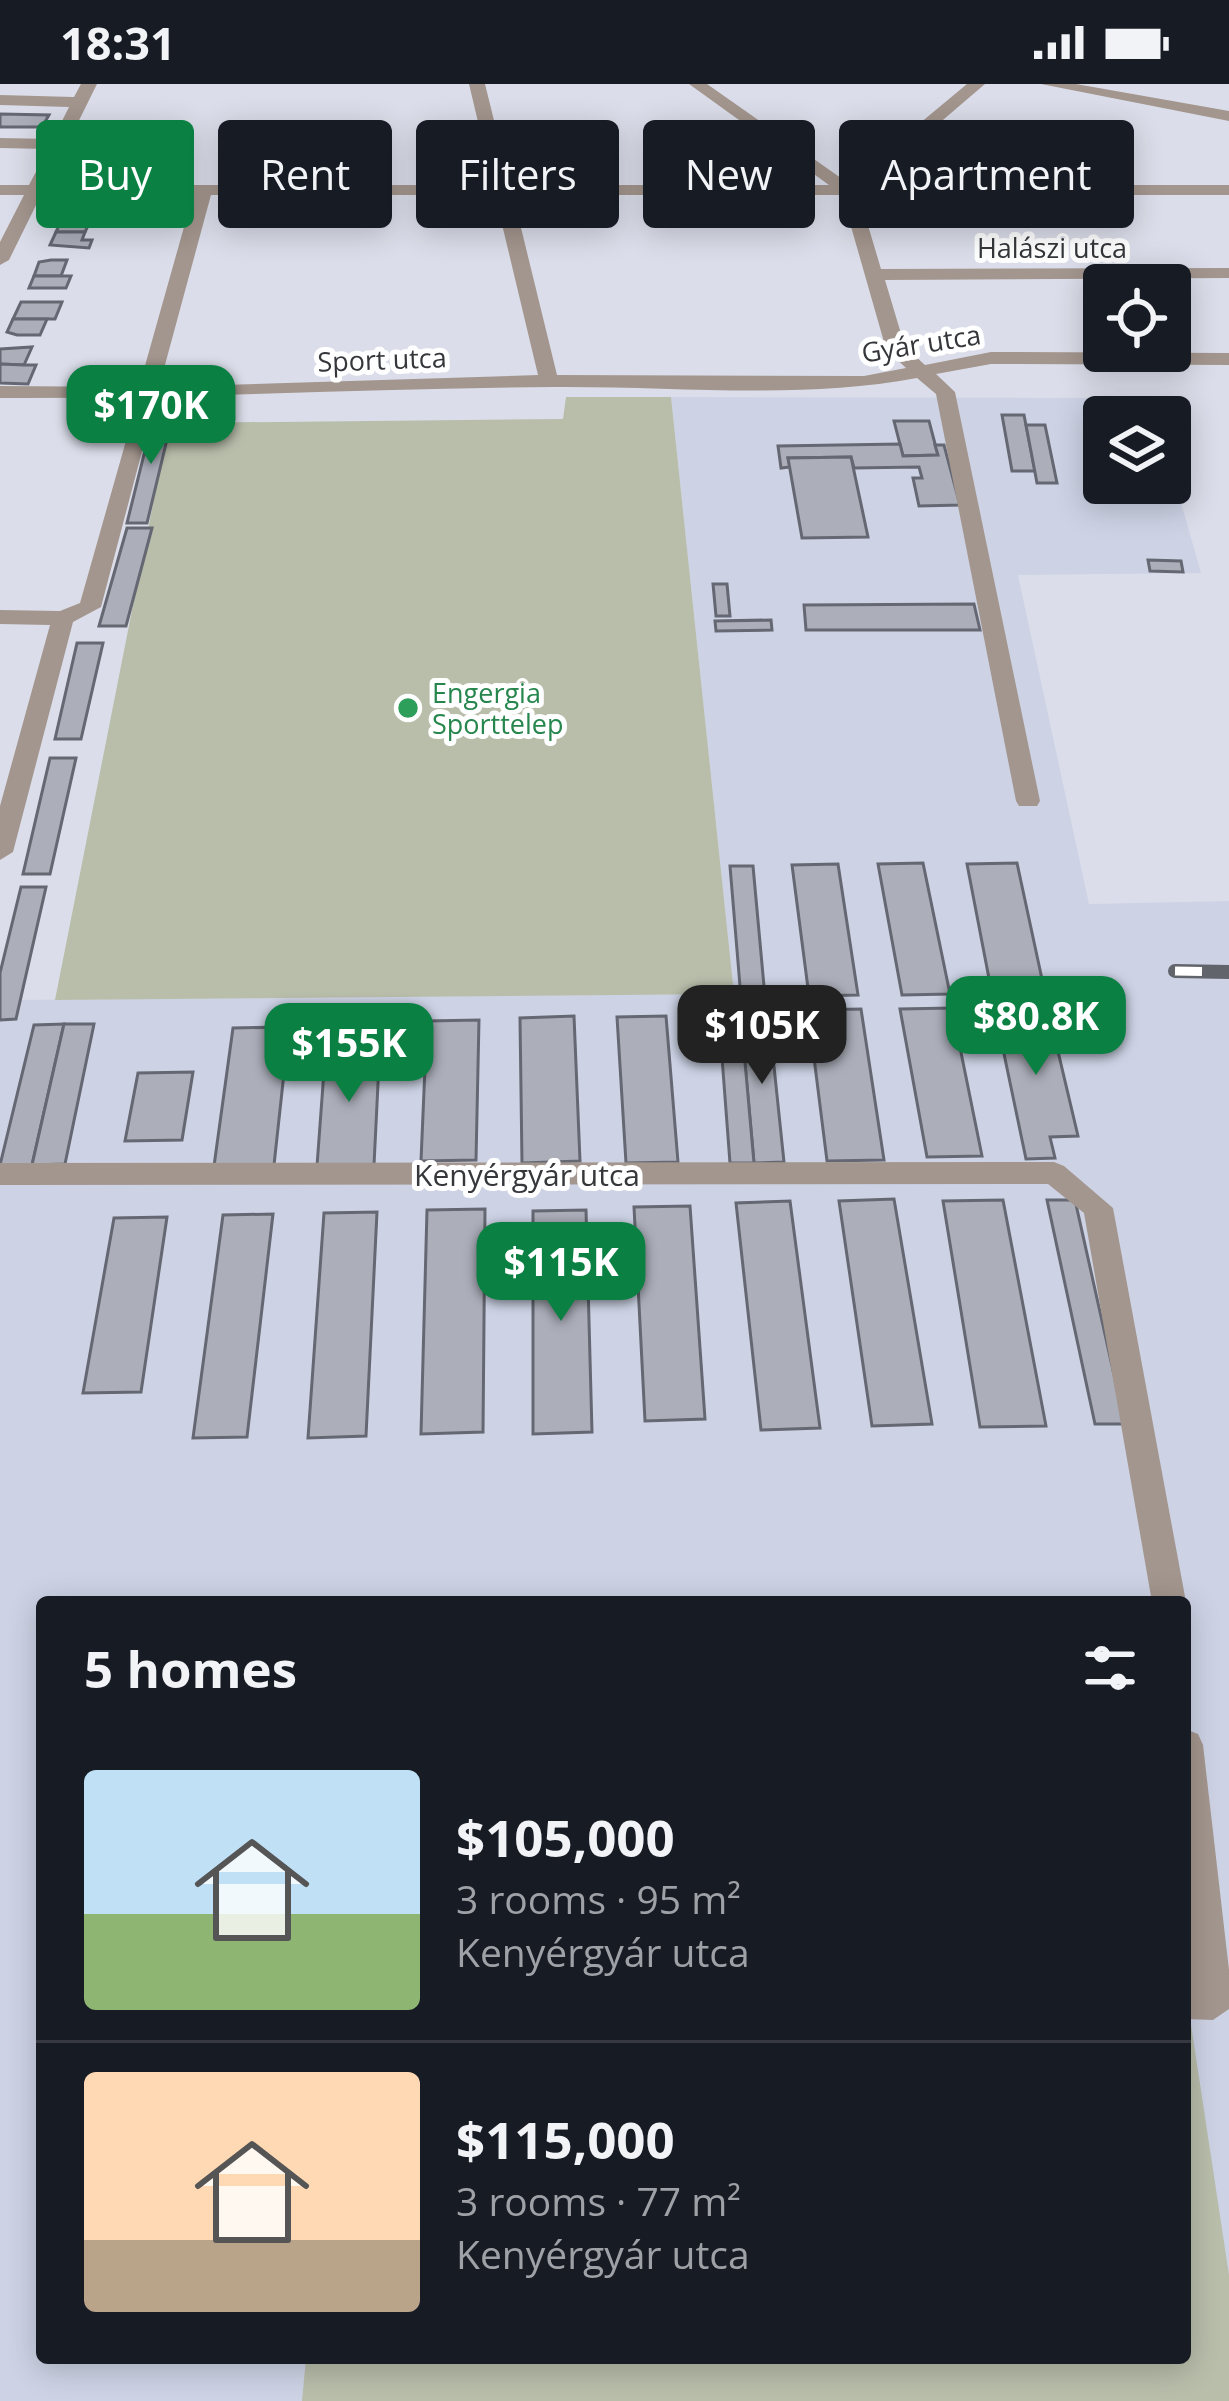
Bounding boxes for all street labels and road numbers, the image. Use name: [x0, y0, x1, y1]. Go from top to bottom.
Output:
street label: Halászi utca: [977, 229, 1127, 266]
street label: Gyár utca: [859, 315, 983, 371]
street label: Sport utca: [317, 338, 447, 380]
street label: Kenyérgyár utca: [414, 1154, 640, 1195]

